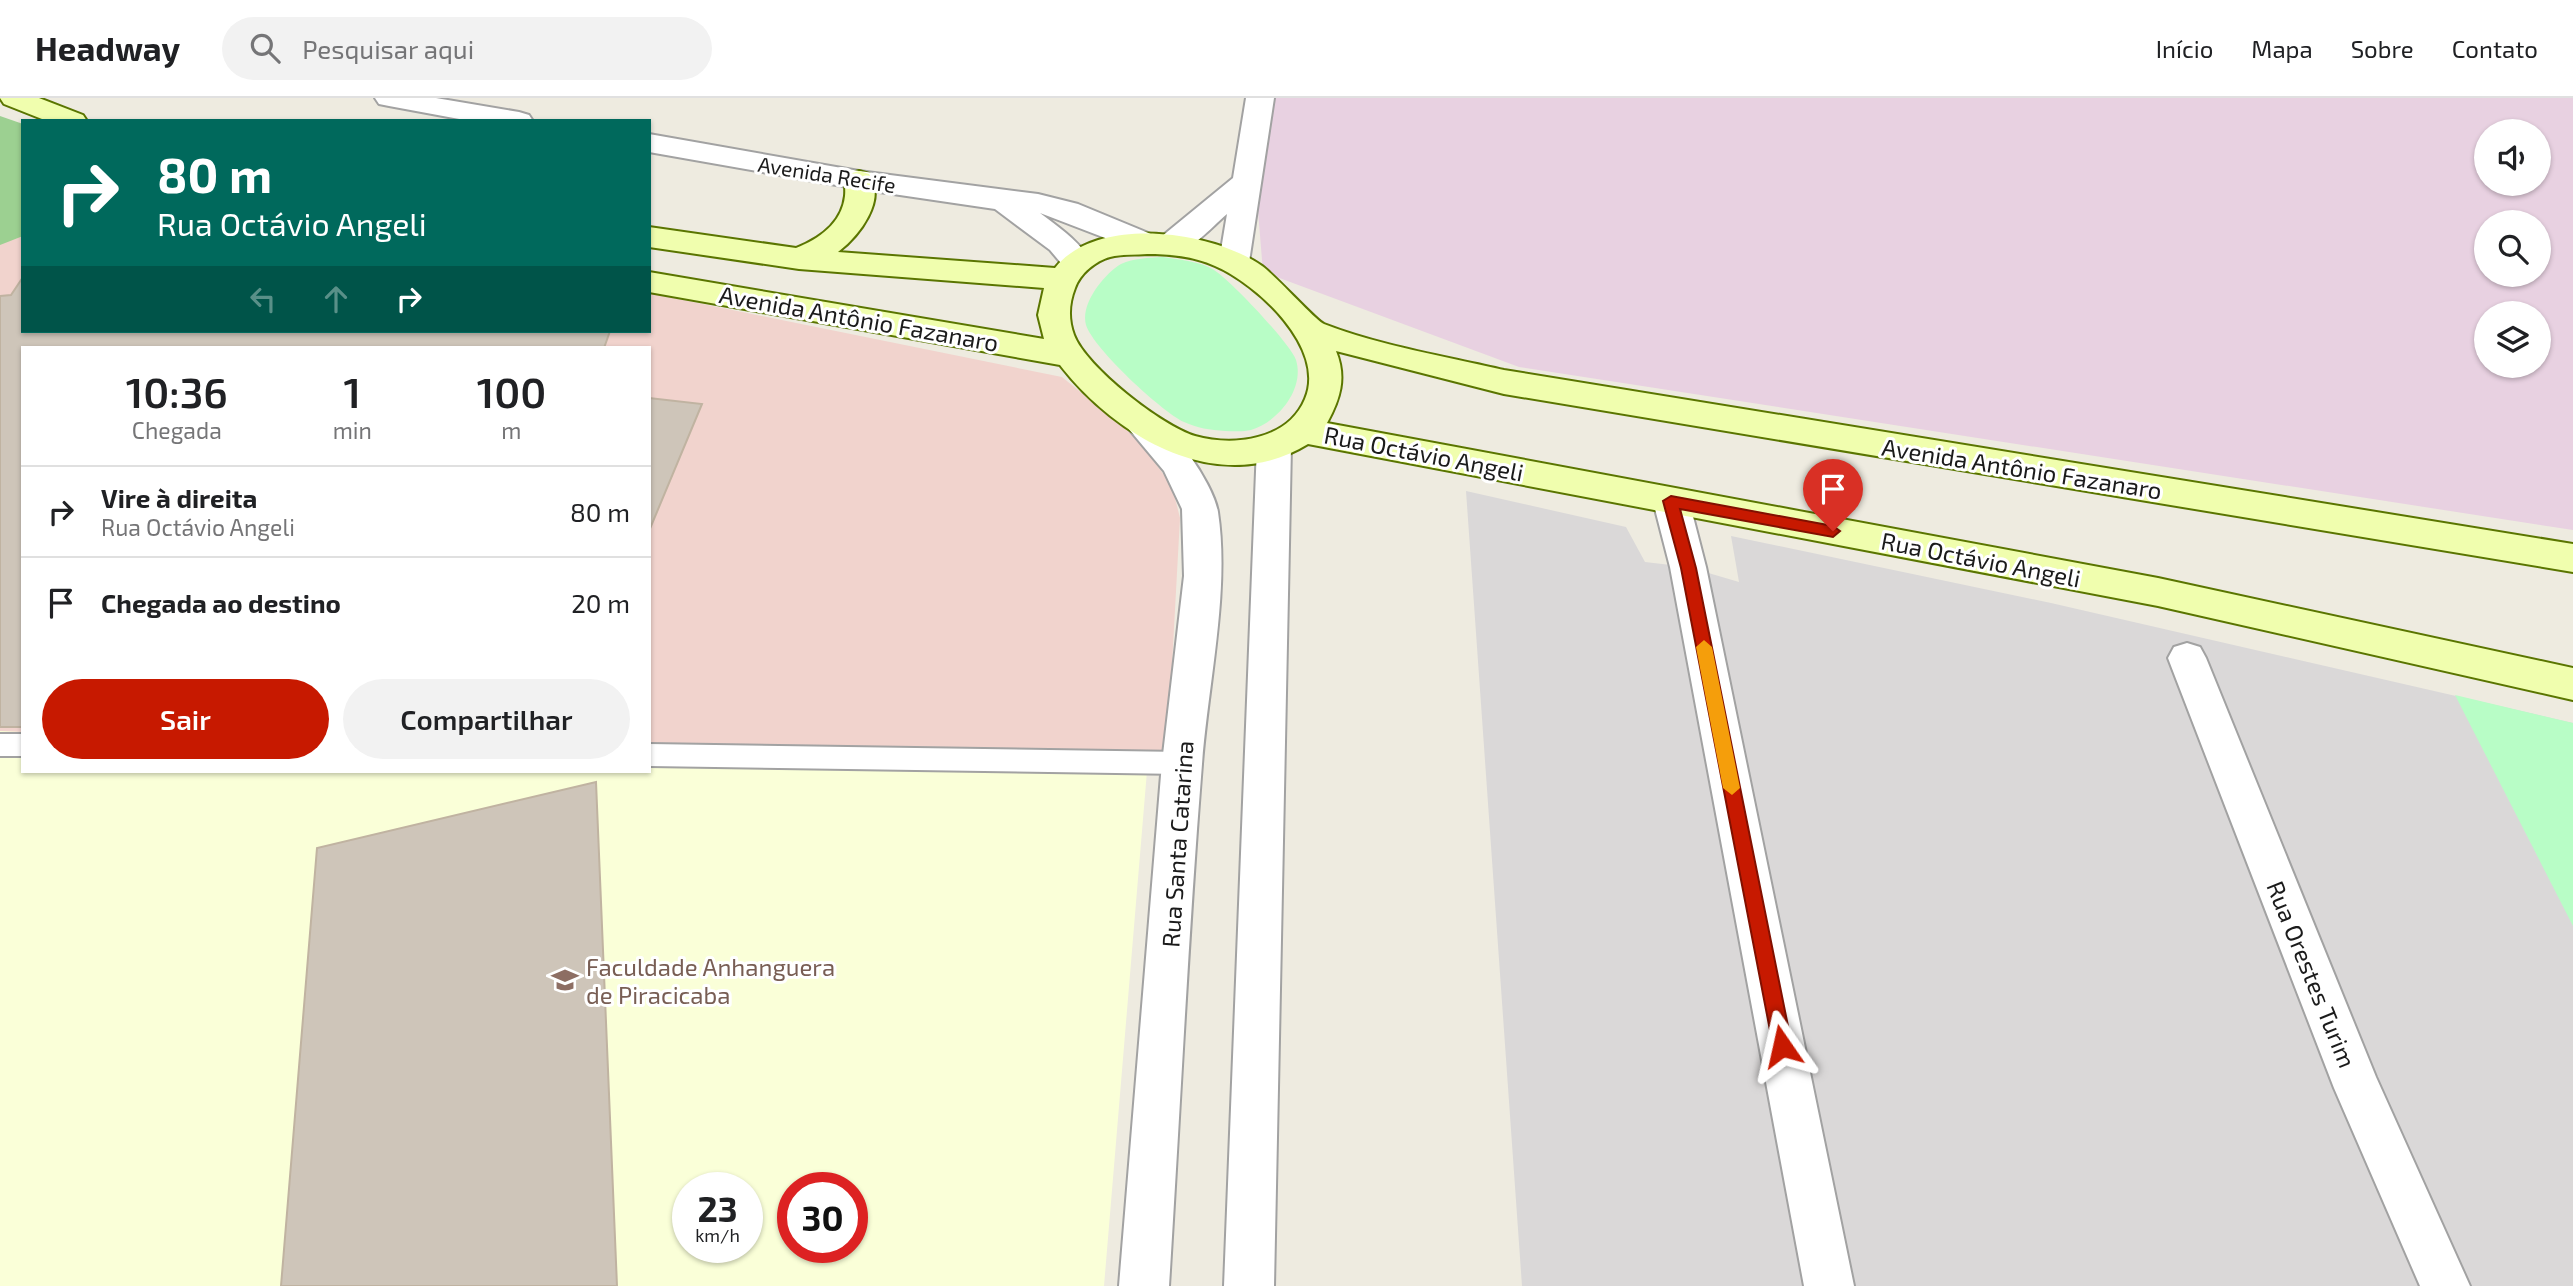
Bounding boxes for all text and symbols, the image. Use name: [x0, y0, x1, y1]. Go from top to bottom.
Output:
search box: [222, 17, 712, 80]
text: Headway: [35, 28, 180, 68]
icon: search: [246, 29, 284, 67]
text: Pesquisar aqui: [302, 33, 474, 64]
text: Início: [2156, 34, 2213, 63]
text: Mapa: [2251, 34, 2313, 63]
text: Sobre: [2351, 34, 2414, 63]
text: Contato: [2452, 34, 2538, 63]
map controls: [2474, 119, 2551, 378]
button: sound: [2474, 119, 2551, 196]
text: 80 m: [157, 144, 272, 203]
icon: right: [42, 147, 133, 238]
street label: Avenida Recife: [756, 151, 898, 197]
text: Rua Octávio Angeli: [157, 204, 427, 242]
button: search: [2474, 210, 2551, 287]
street label: Avenida Antônio Fazanaro: [717, 279, 1001, 357]
icon: left: [244, 280, 282, 318]
icon: ahead: [317, 280, 355, 318]
icon: right: [390, 280, 428, 318]
button: layers: [2474, 301, 2551, 378]
text: 10:36: [126, 366, 228, 416]
text: 1: [343, 366, 361, 416]
text: 100: [477, 366, 546, 416]
text: Chegada: [132, 416, 222, 444]
text: min: [333, 416, 372, 444]
text: m: [501, 416, 522, 444]
street label: Rua Octávio Angeli: [1322, 419, 1526, 487]
street label: Avenida Antônio Fazanaro: [1880, 432, 2164, 504]
pin: [1803, 459, 1863, 531]
icon: arrive: [1814, 470, 1852, 508]
text: Vire à direita: [101, 482, 257, 513]
icon: right: [42, 493, 80, 531]
text: 80 m: [570, 496, 630, 527]
text: Rua Octávio Angeli: [101, 513, 295, 541]
street label: Rua Octávio Angeli: [1879, 525, 2083, 593]
icon: arrive: [42, 584, 80, 622]
text: Chegada ao destino: [101, 587, 341, 618]
text: 20 m: [571, 587, 630, 618]
button: Sair: [42, 679, 329, 759]
button: Compartilhar: [343, 679, 630, 759]
street label: Rua Santa Catarina: [1155, 740, 1199, 948]
street label: Rua Orestes Turim: [2261, 877, 2363, 1071]
place label: Faculdade Anhanguera de Piracicaba: [586, 952, 835, 1009]
school or university icon: Faculdade Anhanguera de Piracicaba: [550, 965, 580, 995]
position arrow: [1745, 1009, 1819, 1083]
speed limit sign: 30: [777, 1172, 868, 1263]
text: 23: [697, 1187, 738, 1229]
text: km/h: [695, 1224, 740, 1246]

